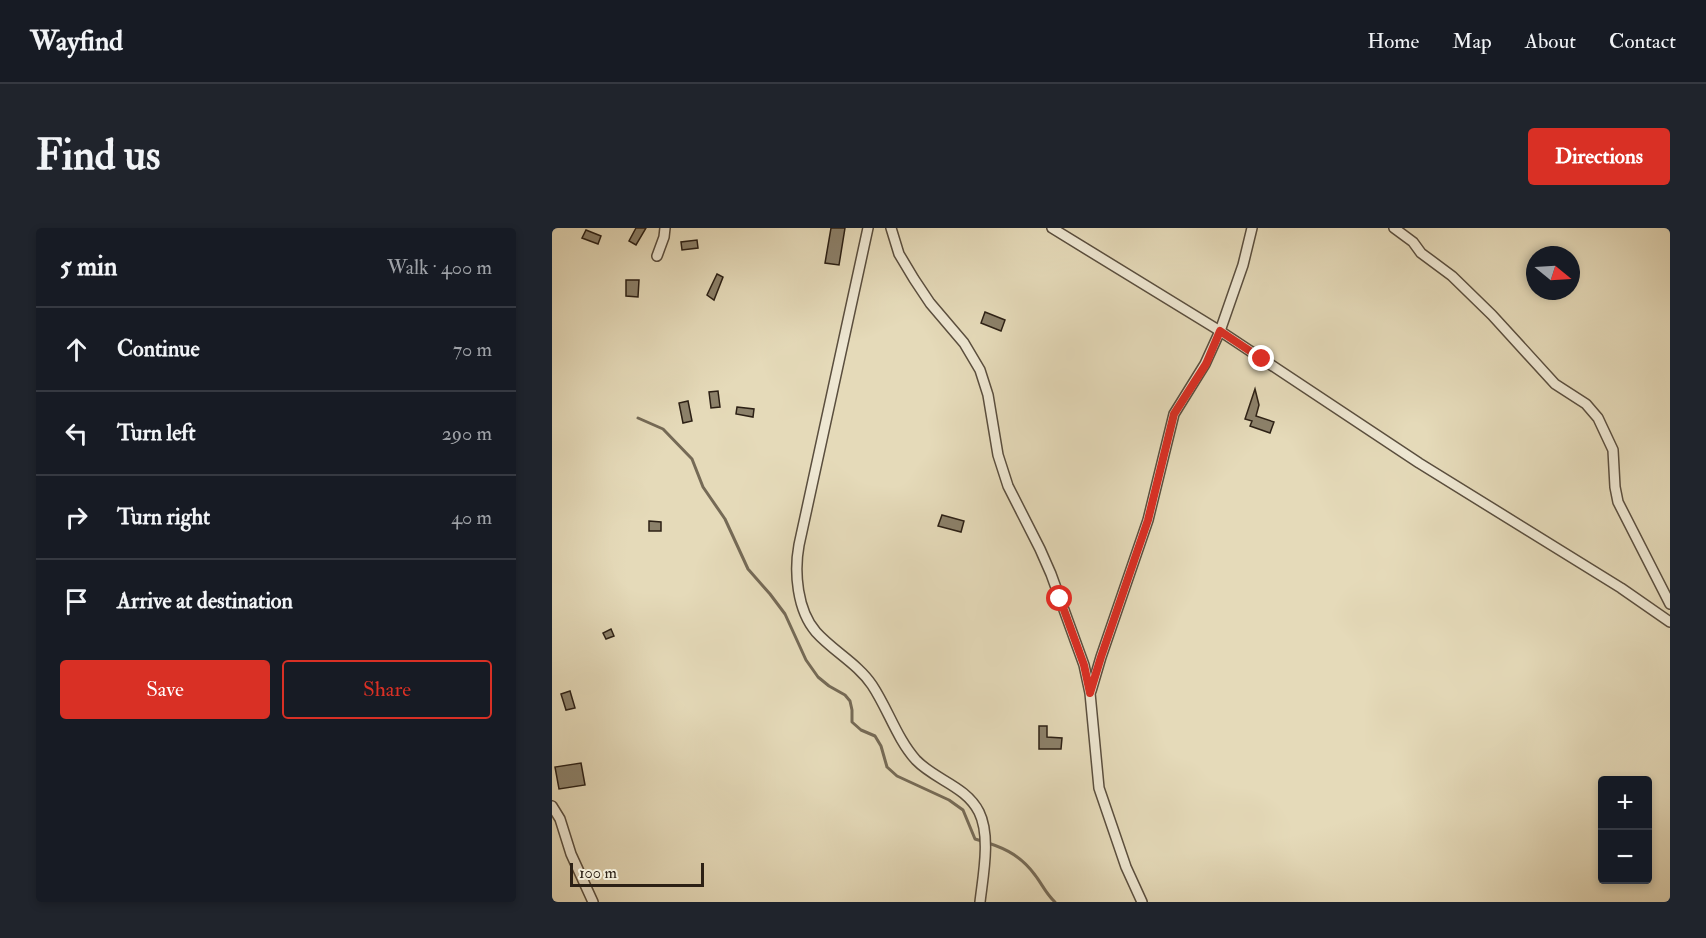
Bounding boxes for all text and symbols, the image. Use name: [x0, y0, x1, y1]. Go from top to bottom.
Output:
text: Wayfind: [30, 24, 123, 59]
text: Home: [1367, 28, 1419, 55]
text: Map: [1452, 28, 1492, 55]
text: About: [1525, 28, 1576, 55]
text: Contact: [1609, 28, 1676, 55]
button: Directions: [1528, 128, 1670, 185]
text: Find us: [36, 130, 160, 182]
north arrow: [1526, 246, 1580, 300]
text: 5 min: [60, 251, 117, 283]
text: Walk · 400 m: [387, 255, 492, 280]
icon: ahead: [60, 333, 93, 366]
text: Continue: [117, 335, 200, 363]
text: 70 m: [453, 337, 492, 362]
route end: [1248, 345, 1274, 371]
icon: left: [60, 417, 93, 450]
text: Turn left: [117, 419, 196, 447]
text: 290 m: [442, 421, 492, 446]
icon: right: [60, 501, 93, 534]
text: Turn right: [117, 503, 210, 531]
text: 40 m: [451, 505, 492, 530]
icon: arrive: [60, 585, 93, 618]
route start: [1046, 585, 1072, 611]
text: Arrive at destination: [117, 587, 293, 615]
button: Save: [60, 660, 270, 719]
button: Share: [282, 660, 492, 719]
map controls: [1598, 776, 1652, 884]
button: +: [1598, 776, 1652, 830]
button: −: [1598, 830, 1652, 884]
scale bar: [570, 860, 704, 888]
text: 100 m: [579, 863, 617, 883]

